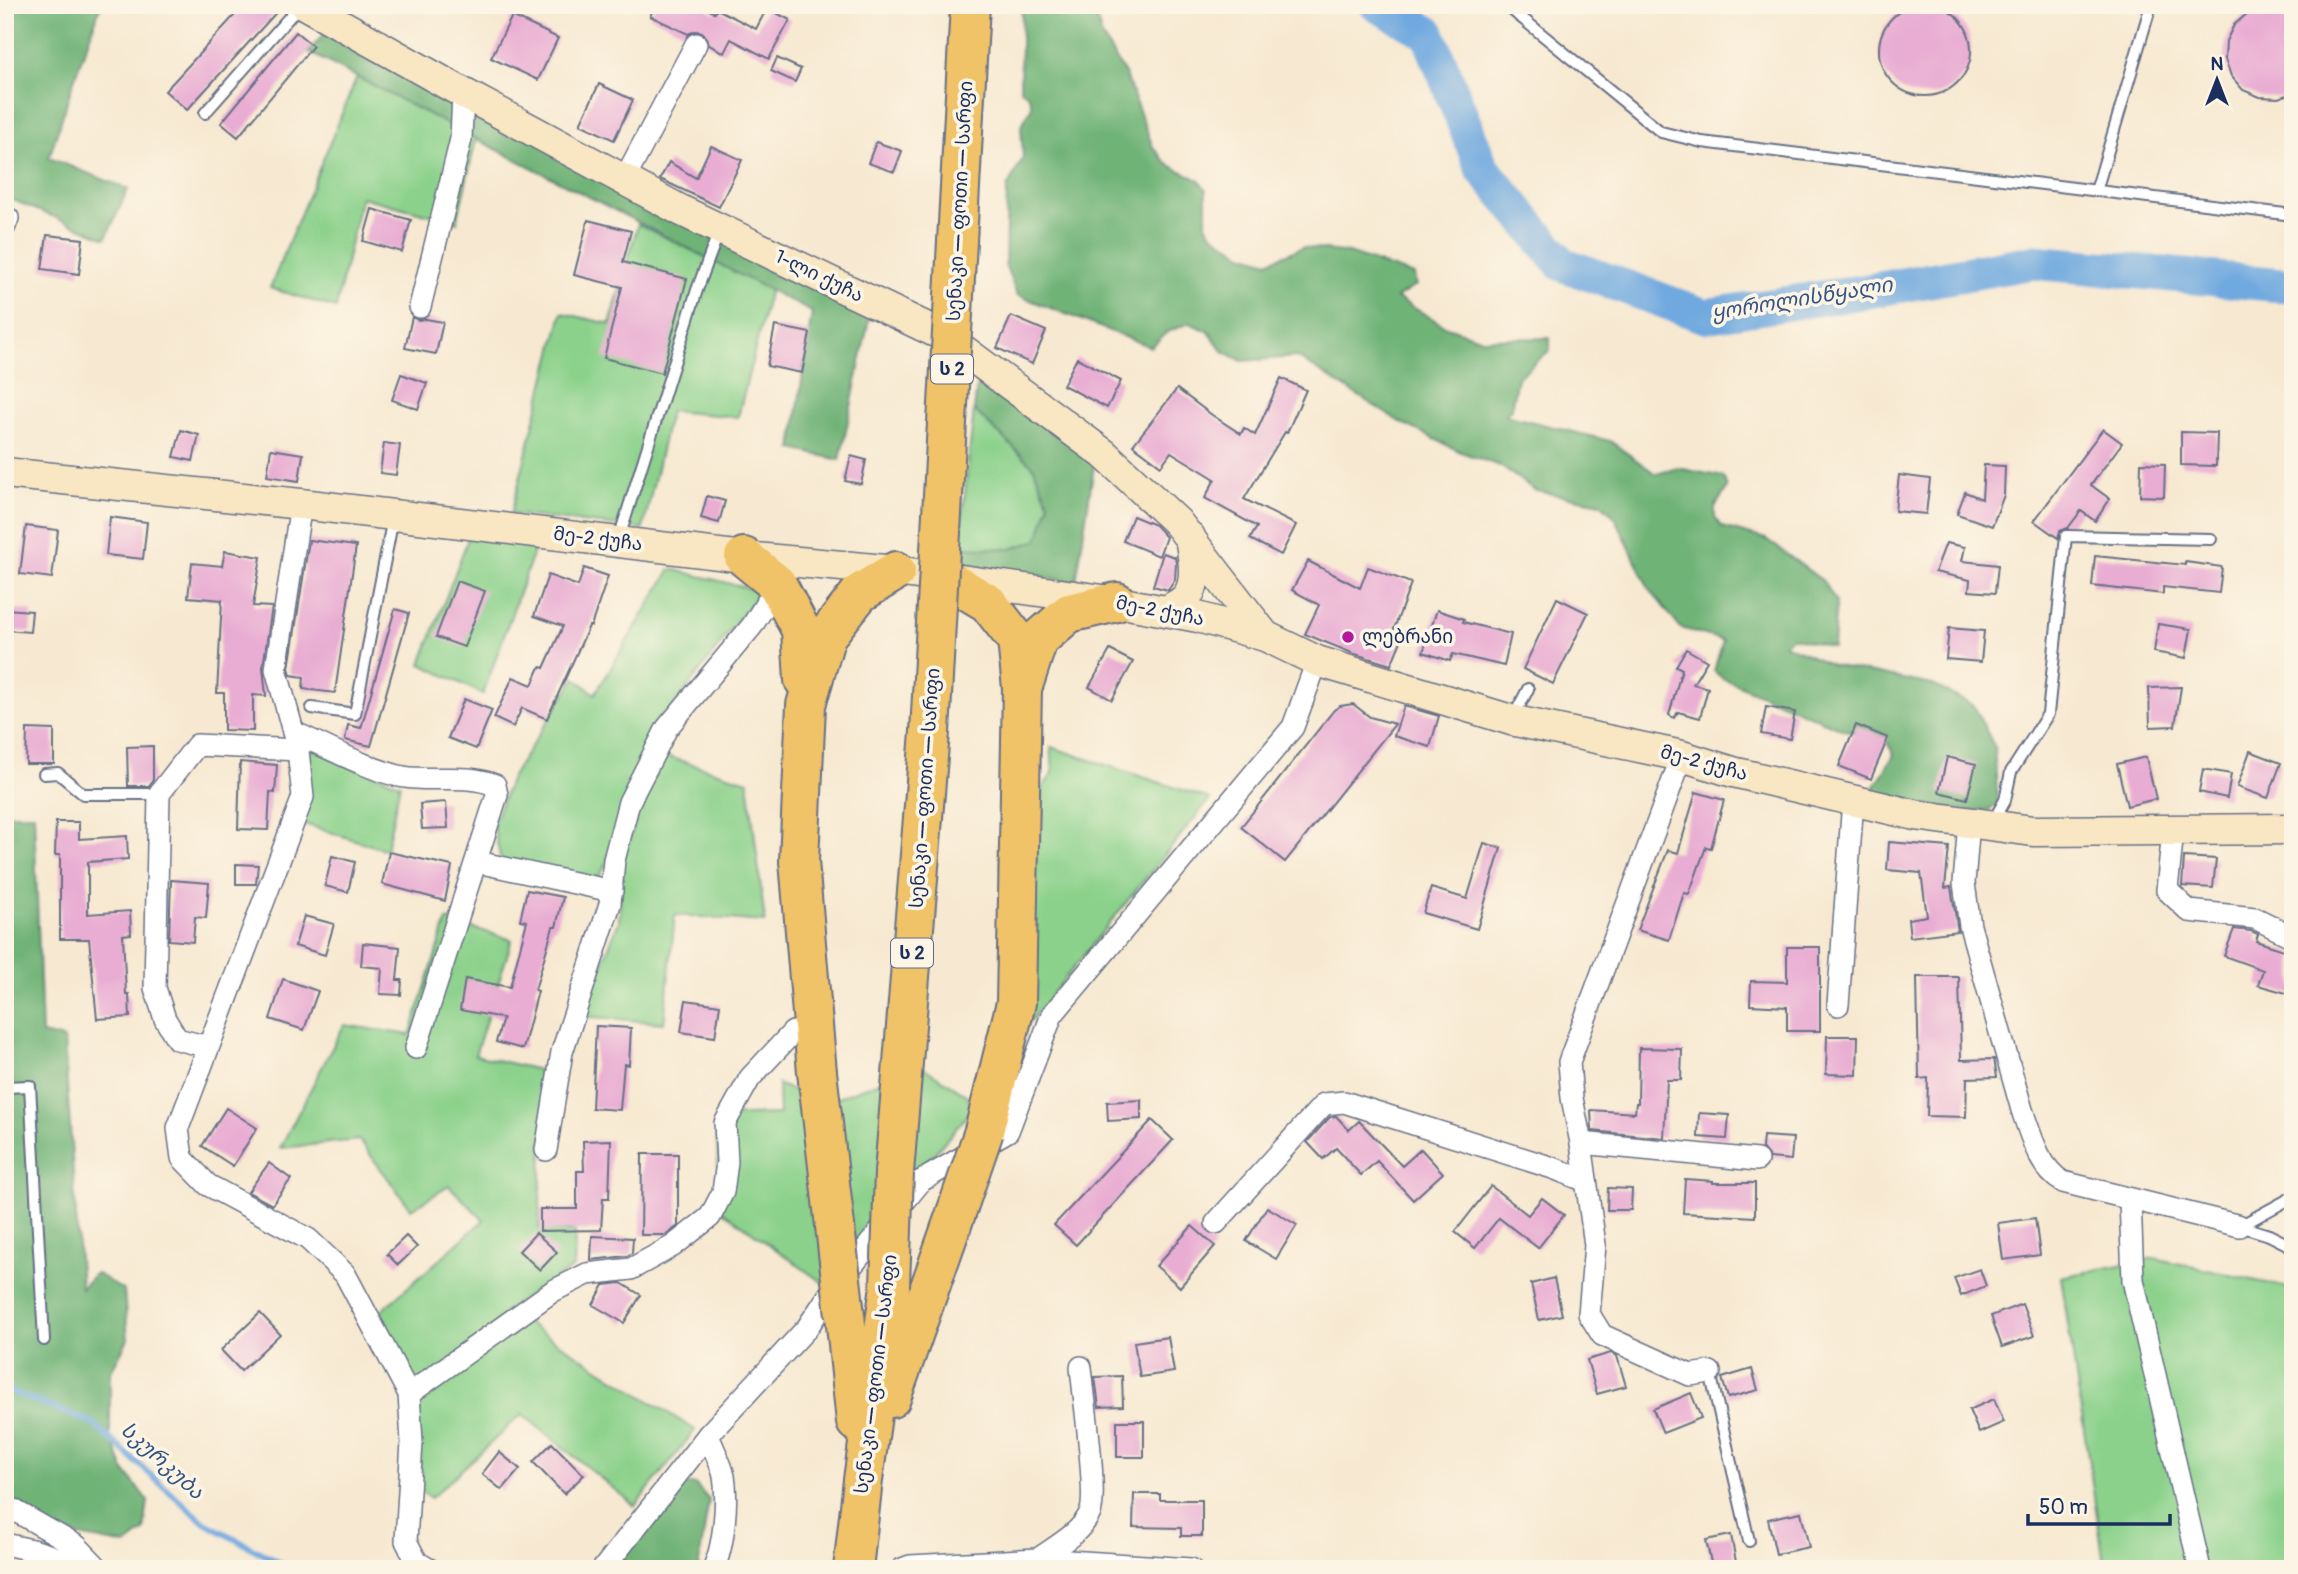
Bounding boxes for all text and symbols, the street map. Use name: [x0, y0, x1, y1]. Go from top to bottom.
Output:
north arrow: [2182, 46, 2252, 116]
text: N: [2211, 52, 2224, 76]
street label: სენაკი — ფოთი — სარფი: [942, 80, 978, 322]
street label: 1-ლი ქუჩა: [771, 244, 867, 308]
water label: ყოროლისწყალი: [1710, 271, 1895, 327]
road number: ს 2: [931, 354, 973, 384]
street label: მე-2 ქუჩა: [552, 522, 644, 556]
street label: მე-2 ქუჩა: [1114, 591, 1206, 631]
place label: ლებრანი: [1362, 625, 1453, 649]
marker: ლებრანი: [1340, 629, 1356, 645]
street label: სენაკი — ფოთი — სარფი: [905, 667, 945, 909]
street label: მე-2 ქუჩა: [1658, 740, 1750, 786]
road number: ს 2: [891, 938, 933, 968]
street label: სენაკი — ფოთი — სარფი: [849, 1253, 903, 1495]
water label: სკურკუბა: [115, 1417, 210, 1506]
scale bar: [2028, 1483, 2170, 1527]
text: 50 m: [2039, 1494, 2088, 1521]

